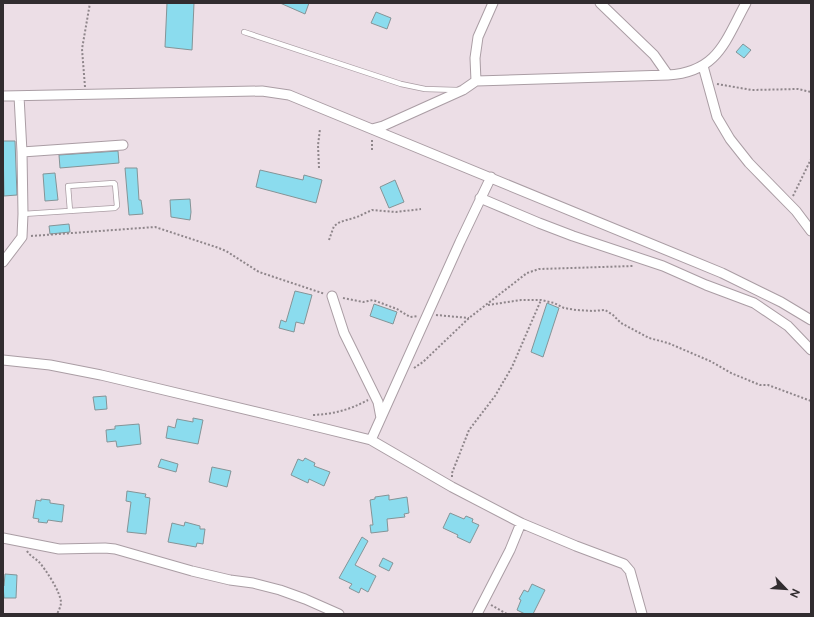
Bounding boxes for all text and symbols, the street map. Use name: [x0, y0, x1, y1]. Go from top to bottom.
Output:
north arrow: [766, 569, 806, 609]
text: N: [788, 587, 802, 600]

